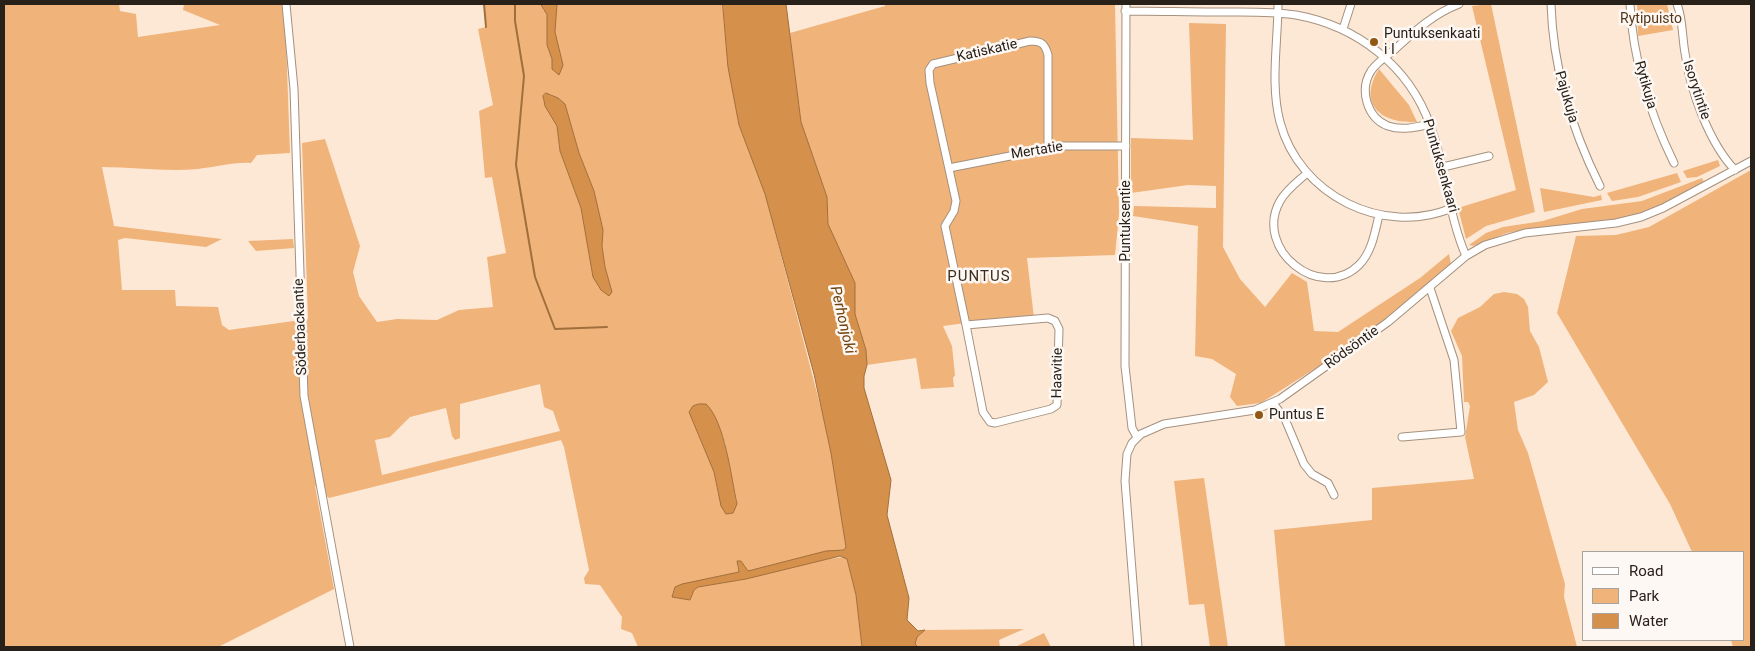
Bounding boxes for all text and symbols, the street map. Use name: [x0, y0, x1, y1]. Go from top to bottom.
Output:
park label: Rytipuisto: [1620, 11, 1682, 27]
place label: Puntuksenkaati i I: [1384, 26, 1480, 58]
street label: Katiskatie: [955, 36, 1019, 66]
marker: Puntuksenkaati i I: [1368, 36, 1380, 48]
street label: Isorytintie: [1678, 58, 1714, 122]
street label: Rytikuja: [1630, 59, 1660, 111]
street label: Pajukuja: [1551, 69, 1581, 125]
street label: Puntuksenkaari: [1419, 117, 1461, 215]
street label: Mertatie: [1010, 139, 1064, 163]
street label: Puntuksentie: [1118, 180, 1134, 262]
district label: PUNTUS: [947, 268, 1011, 286]
street label: Söderbackantie: [291, 278, 311, 376]
water label: Perhonjoki: [825, 284, 859, 356]
street label: Rödsöntie: [1322, 323, 1382, 373]
street label: Haavitie: [1049, 348, 1067, 398]
place label: Puntus E: [1269, 407, 1324, 423]
marker: Puntus E: [1253, 409, 1265, 421]
legend: [1582, 551, 1745, 641]
text: Road: [1629, 562, 1663, 580]
text: Park: [1629, 587, 1659, 605]
text: Water: [1629, 612, 1668, 630]

